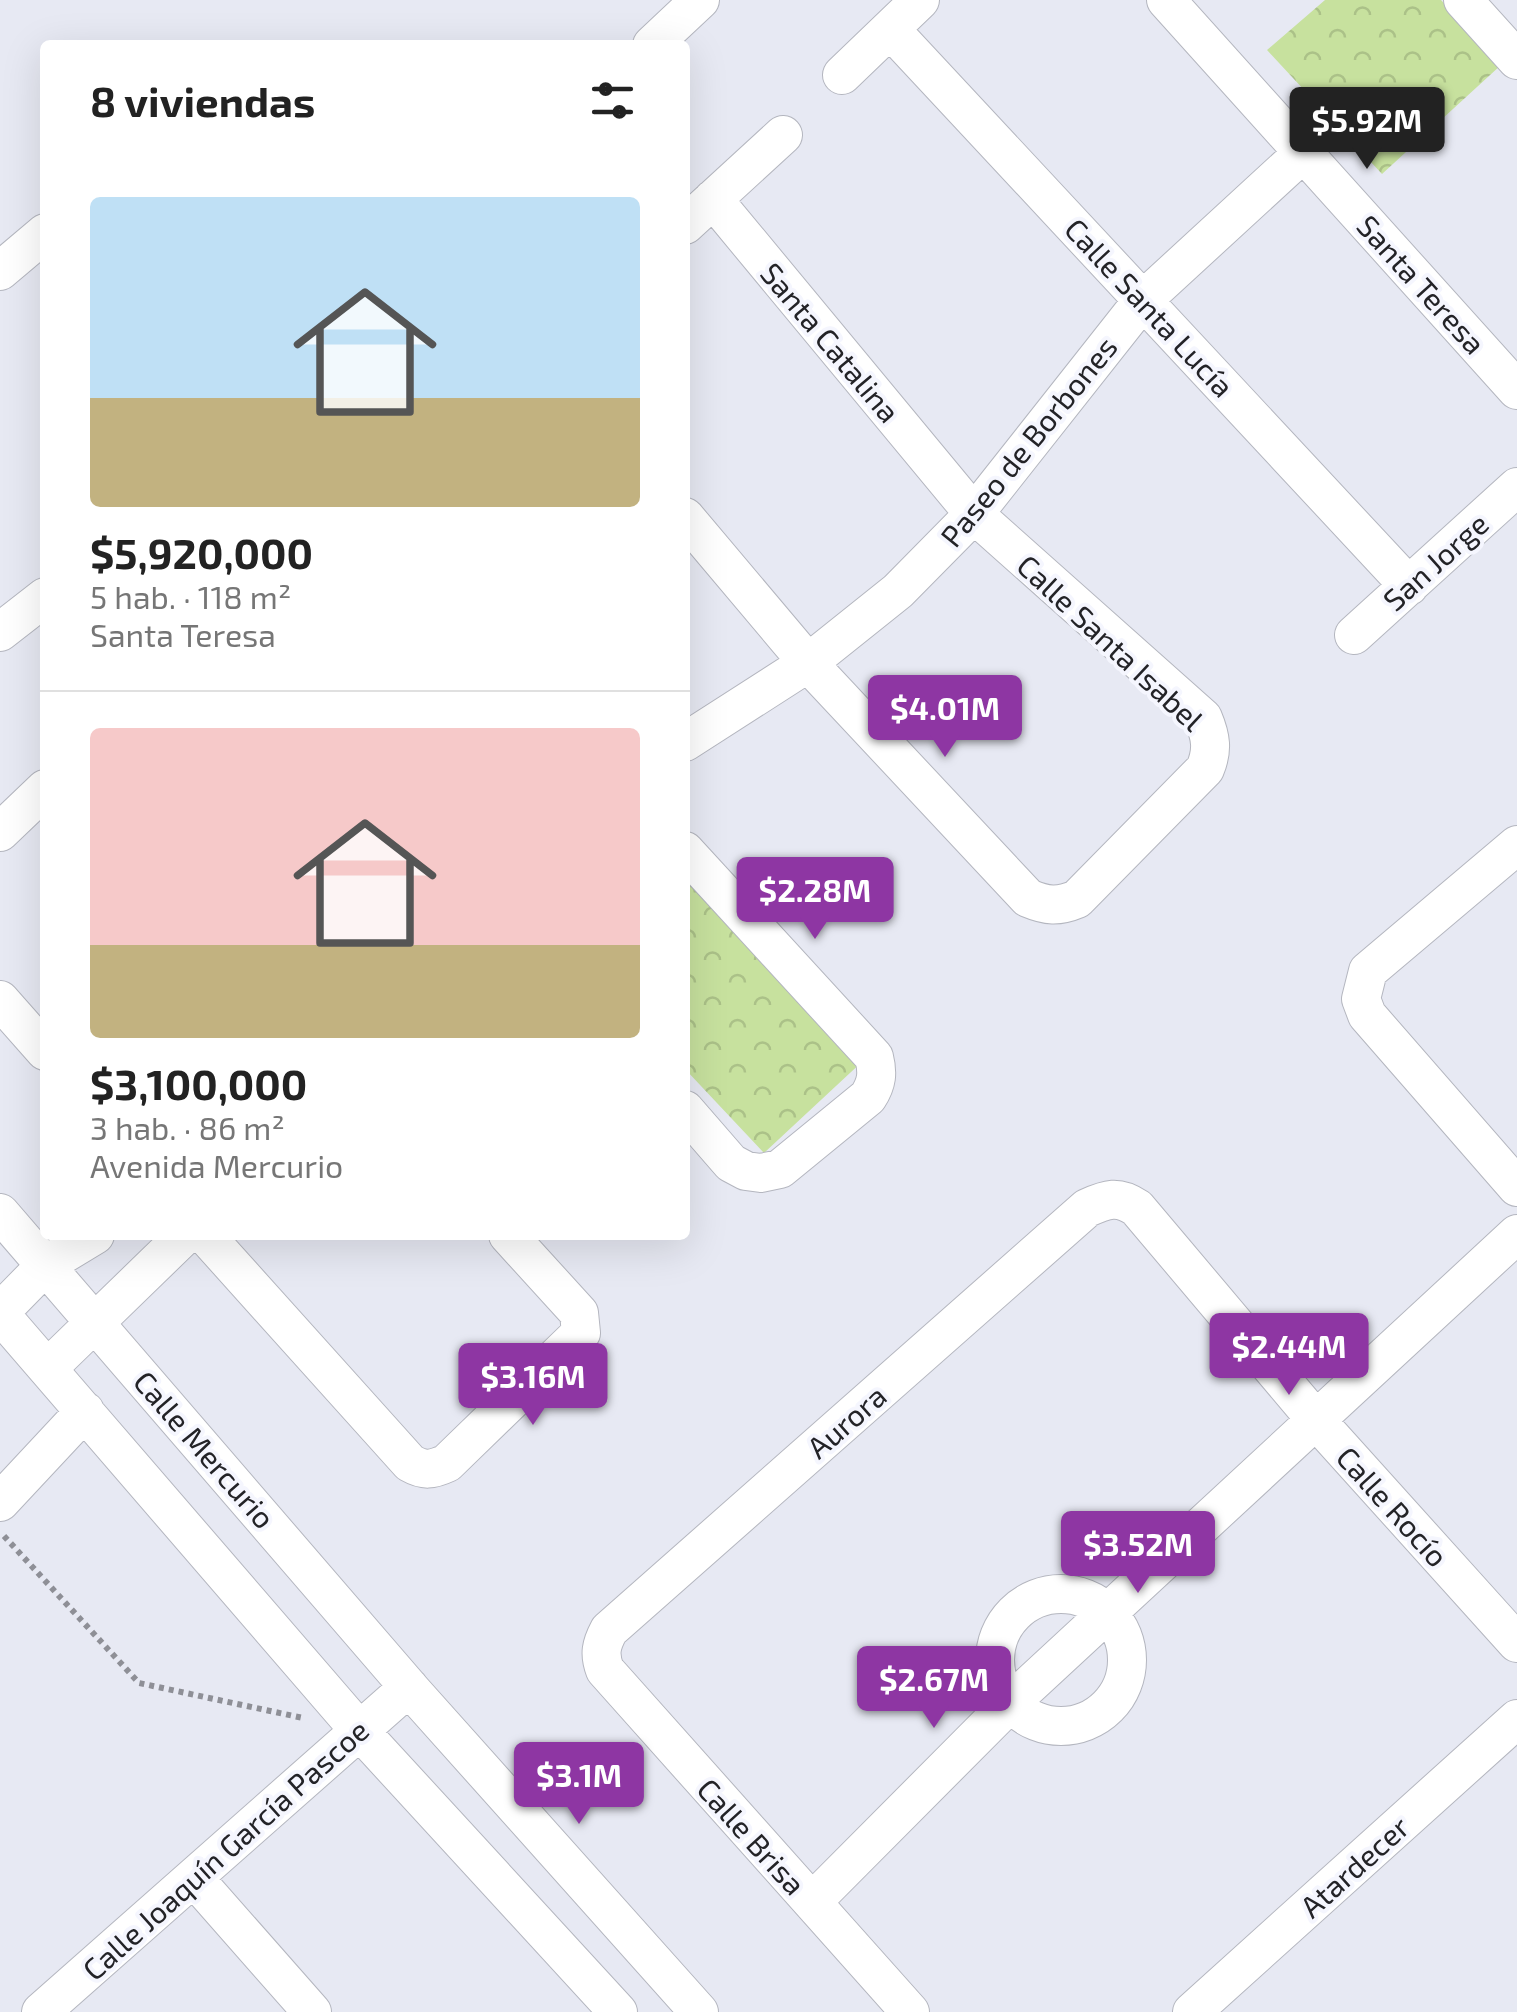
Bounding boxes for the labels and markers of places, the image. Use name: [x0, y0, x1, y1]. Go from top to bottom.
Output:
pin: $5.92M: [1286, 87, 1448, 172]
pin: $4.01M: [864, 675, 1026, 760]
pin: $2.28M: [734, 857, 896, 942]
pin: $2.44M: [1208, 1313, 1370, 1398]
pin: $3.16M: [452, 1343, 614, 1428]
pin: $3.52M: [1057, 1511, 1219, 1596]
pin: $2.67M: [853, 1646, 1015, 1731]
pin: $3.1M: [509, 1742, 649, 1827]

